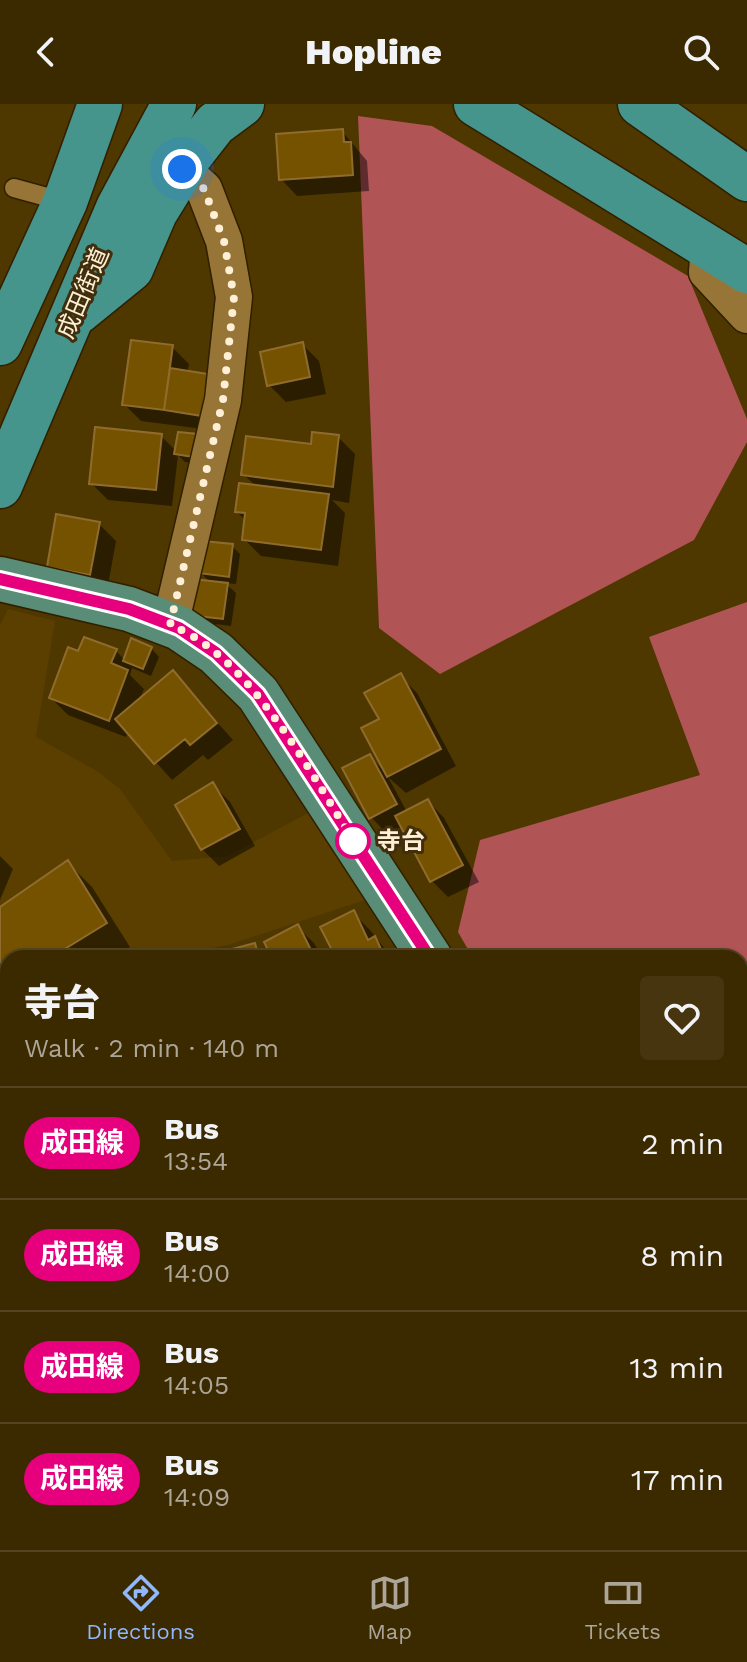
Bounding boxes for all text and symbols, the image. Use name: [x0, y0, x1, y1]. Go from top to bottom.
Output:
icon: back: [24, 30, 68, 74]
icon: search: [679, 30, 723, 74]
text: Hopline: [305, 31, 442, 73]
your location: [162, 149, 202, 189]
street label: 成田街道: [51, 243, 115, 343]
marker: 寺台: [336, 824, 370, 858]
place label: 寺台: [377, 827, 425, 855]
button: heart: [640, 976, 724, 1060]
text: 寺台: [24, 981, 100, 1025]
text: Walk · 2 min · 140 m: [24, 1033, 279, 1063]
text: Bus: [164, 1111, 219, 1146]
text: 成田線: [40, 1126, 124, 1159]
text: 2 min: [641, 1126, 724, 1161]
text: 13:54: [164, 1146, 228, 1176]
text: Bus: [164, 1223, 219, 1258]
text: 成田線: [40, 1238, 124, 1271]
text: 8 min: [640, 1238, 724, 1273]
text: 14:00: [164, 1258, 230, 1288]
text: Bus: [164, 1335, 219, 1370]
text: 成田線: [40, 1350, 124, 1383]
text: 13 min: [629, 1350, 724, 1385]
text: 14:05: [164, 1370, 229, 1400]
text: Bus: [164, 1447, 219, 1482]
text: 成田線: [40, 1462, 124, 1495]
text: 17 min: [631, 1462, 724, 1497]
text: 14:09: [164, 1482, 230, 1512]
tab: Directions: [86, 1571, 195, 1644]
tab: Map: [367, 1571, 412, 1644]
tab: Tickets: [584, 1571, 661, 1644]

